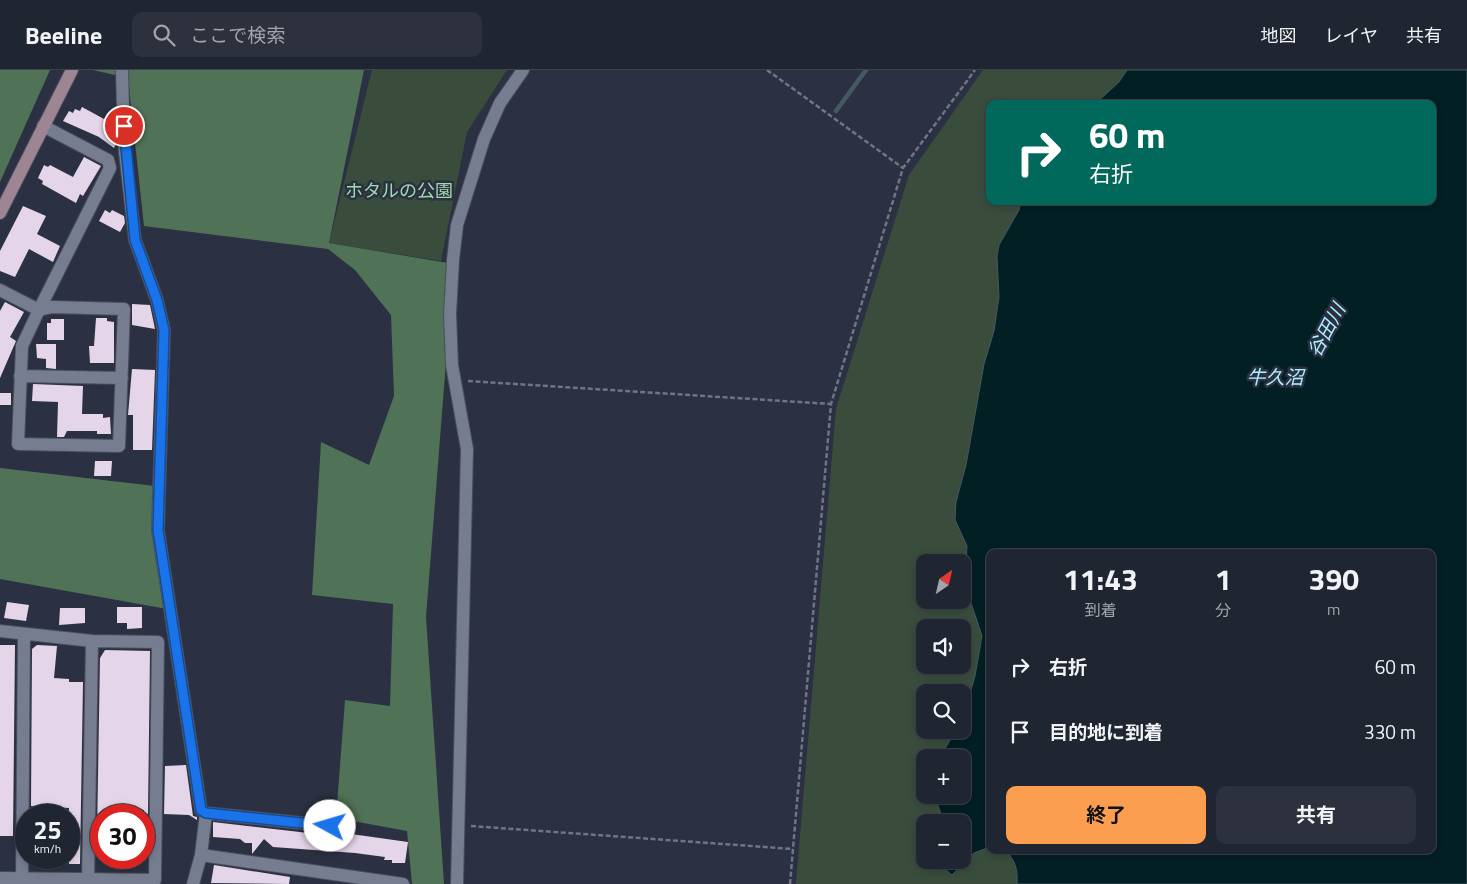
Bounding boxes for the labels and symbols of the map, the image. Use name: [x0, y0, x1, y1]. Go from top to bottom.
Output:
pin: [103, 105, 145, 147]
park label: ホタルの公園: [345, 177, 453, 204]
water label: 谷田川: [1299, 296, 1353, 362]
water label: 牛久沼: [1246, 362, 1306, 391]
north arrow: [916, 554, 971, 609]
position arrow: [303, 799, 355, 851]
speed limit sign: 30: [90, 804, 155, 869]

